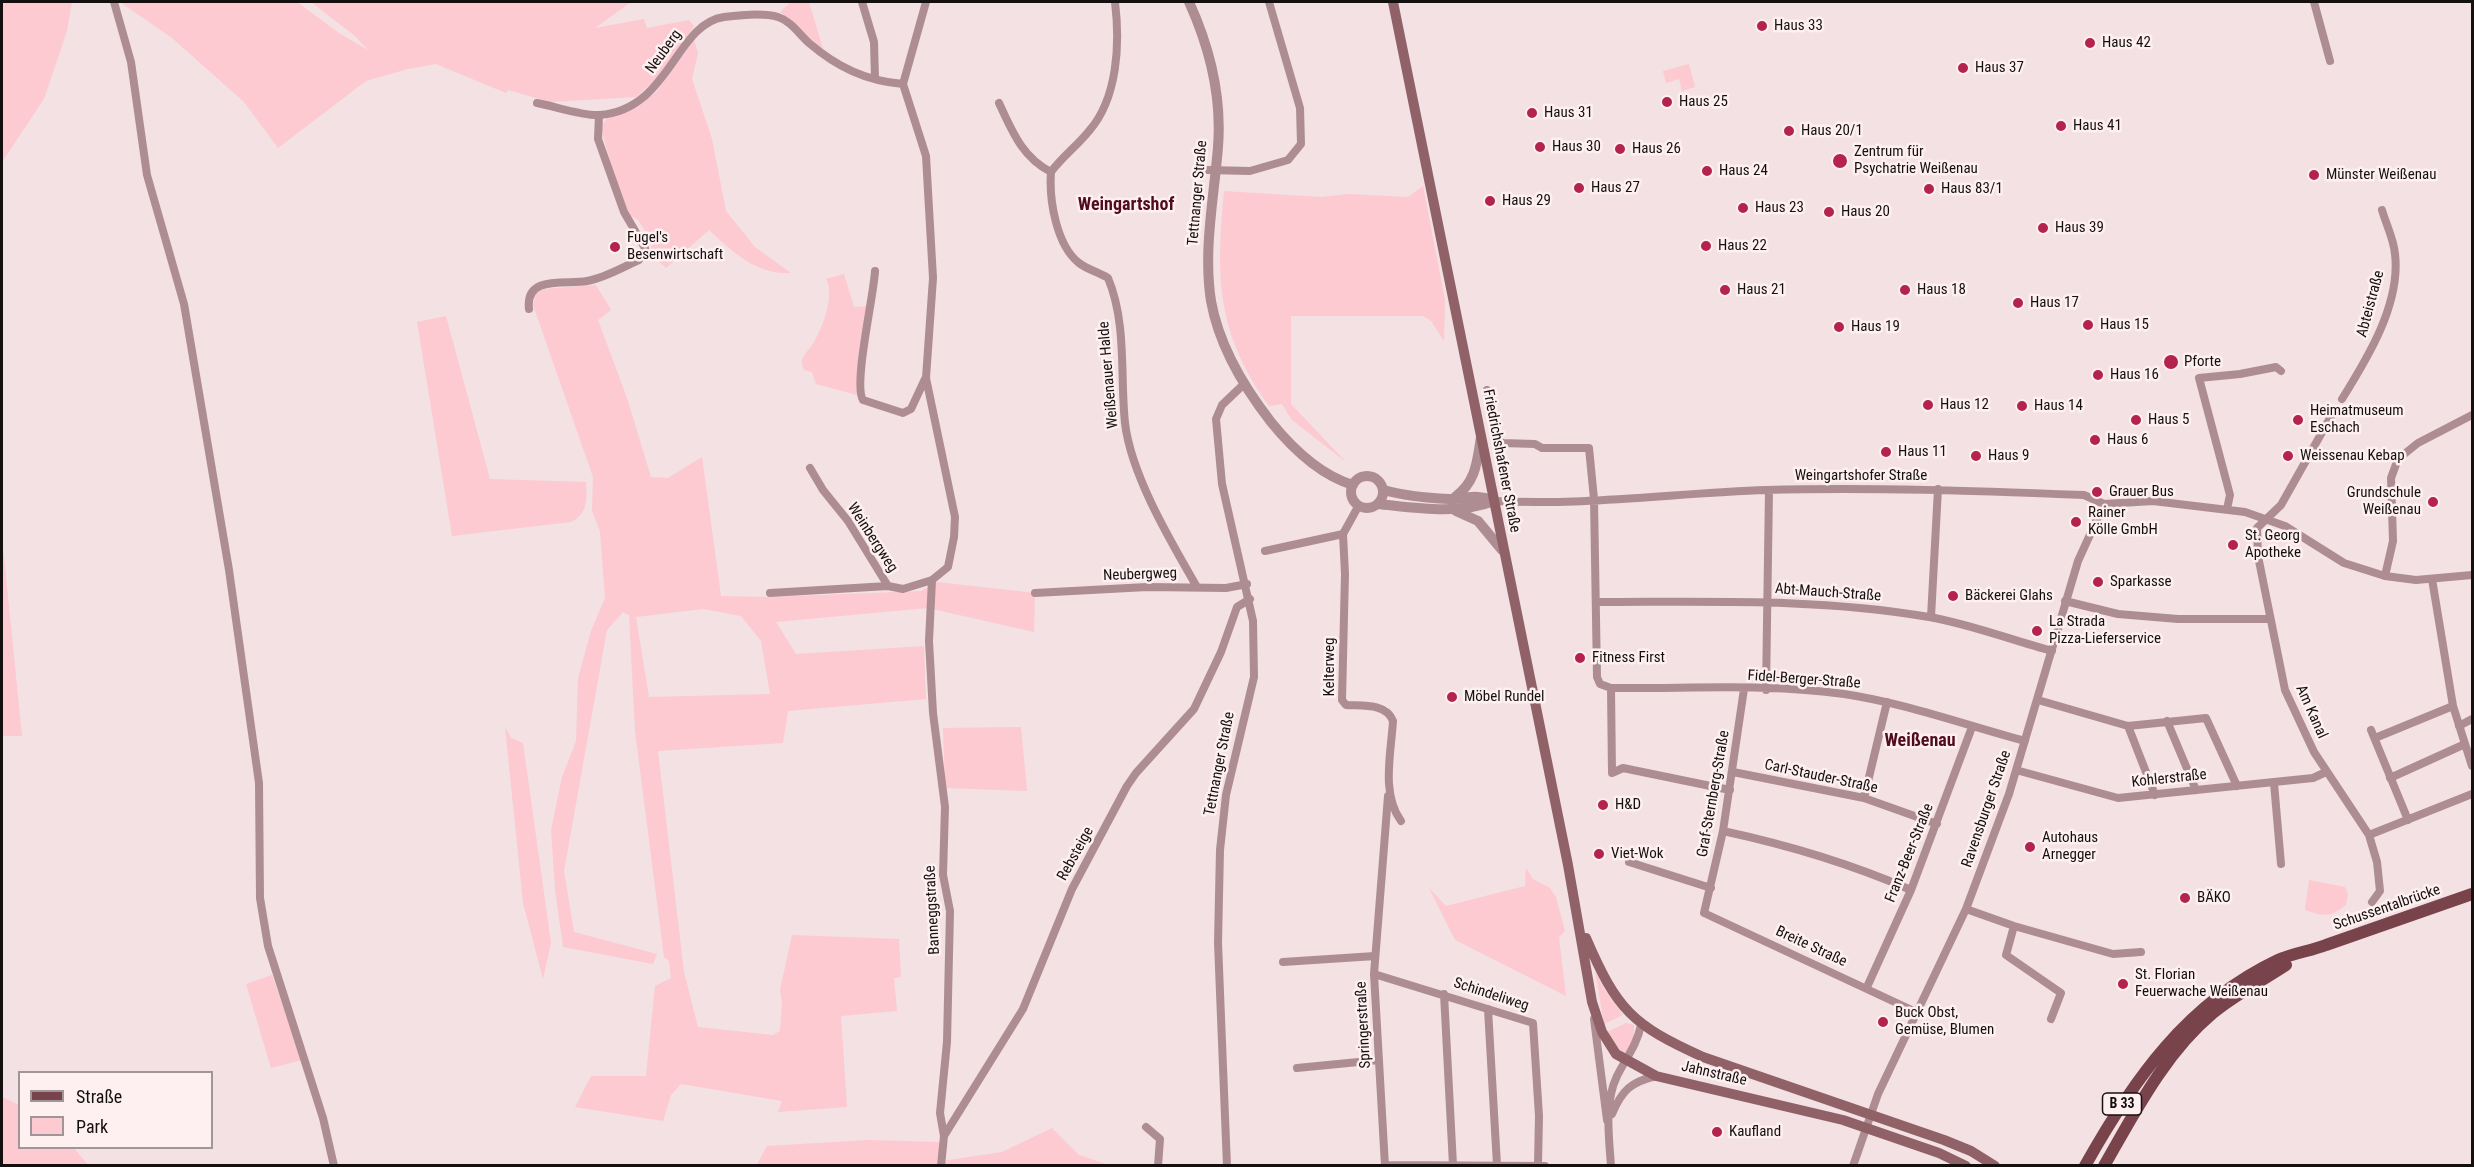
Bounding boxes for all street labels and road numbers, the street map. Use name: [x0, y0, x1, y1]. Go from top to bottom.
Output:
street label: Neuberg: [642, 27, 686, 77]
street label: Tettnanger Straße: [1184, 140, 1212, 246]
street label: Abteistraße: [2353, 269, 2389, 339]
street label: Weißenauer Halde: [1095, 321, 1123, 429]
street label: Friedrichshafener Straße: [1478, 388, 1524, 534]
street label: Weingartshofer Straße: [1795, 467, 1927, 485]
street label: Weinbergweg: [843, 500, 901, 576]
street label: Neubergweg: [1103, 565, 1177, 585]
street label: Abt-Mauch-Straße: [1774, 580, 1882, 606]
street label: Kelterweg: [1321, 638, 1339, 696]
street label: Fidel-Berger-Straße: [1747, 667, 1861, 693]
street label: Am Kanal: [2291, 682, 2331, 742]
street label: Tettnanger Straße: [1201, 710, 1239, 818]
street label: Graf-Sternberg-Straße: [1694, 729, 1734, 859]
street label: Ravensburger Straße: [1959, 748, 2015, 870]
street label: Carl-Stauder-Straße: [1763, 756, 1879, 798]
street label: Kohlerstraße: [2131, 766, 2207, 792]
street label: Franz-Beer-Straße: [1882, 801, 1938, 905]
street label: Rebsteige: [1054, 824, 1098, 884]
street label: Banneggstraße: [922, 865, 944, 955]
street label: Schussentalbrücke: [2331, 881, 2443, 935]
street label: Breite Straße: [1773, 923, 1849, 971]
street label: Schindeliweg: [1451, 974, 1531, 1016]
street label: Springerstraße: [1353, 981, 1375, 1069]
street label: Jahnstraße: [1680, 1058, 1748, 1090]
road number: B 33: [2102, 1093, 2142, 1115]

